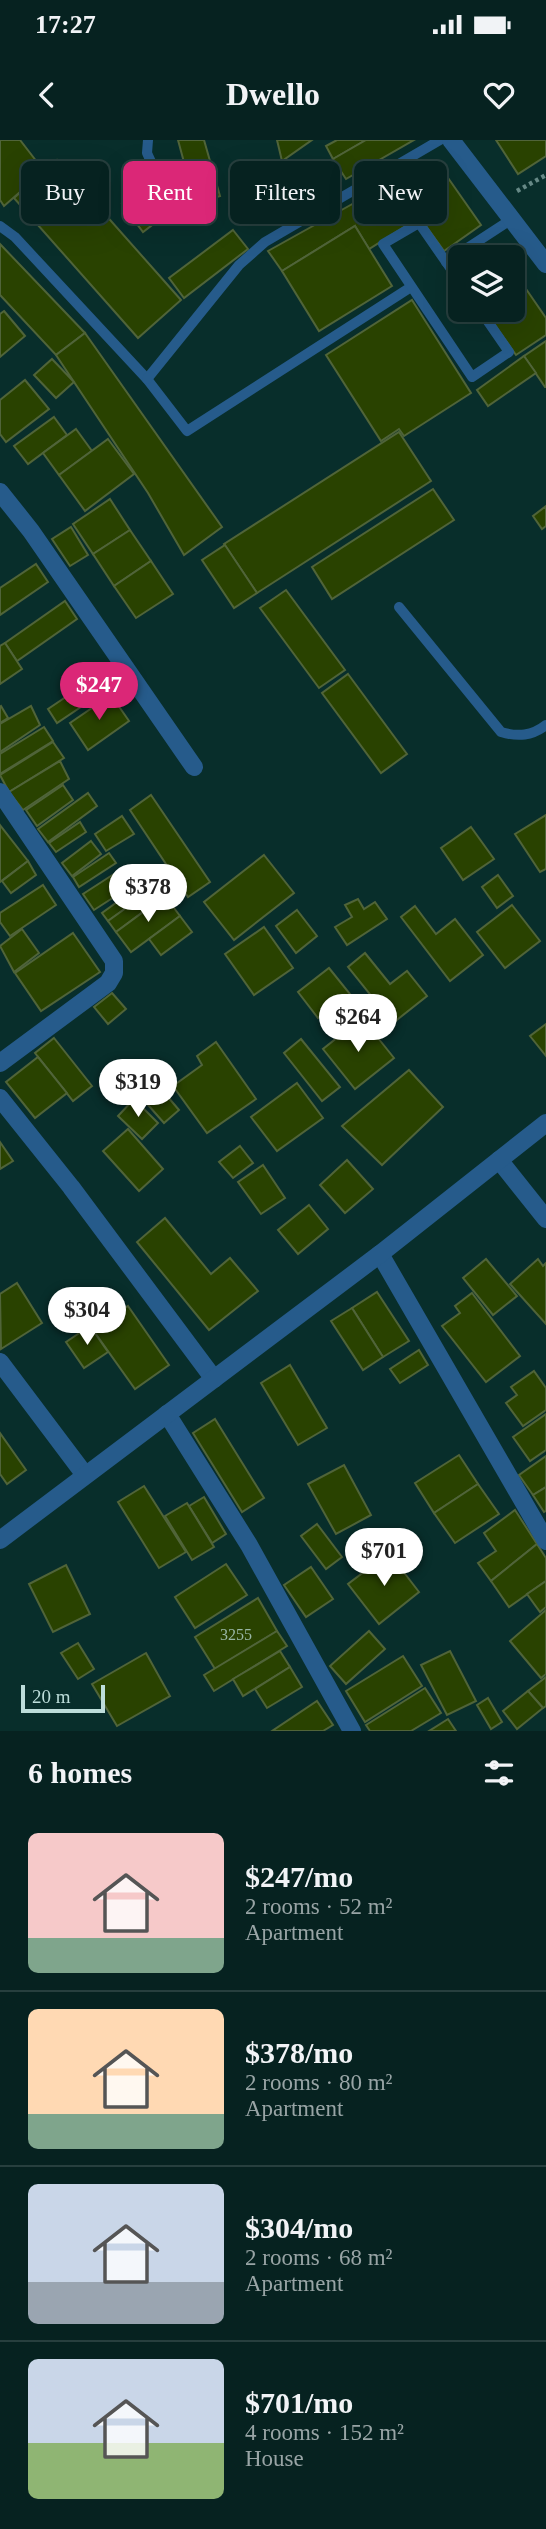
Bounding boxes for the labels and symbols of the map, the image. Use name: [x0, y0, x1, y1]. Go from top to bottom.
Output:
pin: $247: [58, 662, 140, 722]
pin: $378: [107, 864, 189, 924]
pin: $264: [317, 995, 399, 1054]
pin: $319: [97, 1060, 179, 1119]
pin: $304: [46, 1288, 128, 1347]
pin: $701: [343, 1528, 425, 1588]
house number: 3255: [220, 1626, 252, 1643]
scale bar: [21, 1682, 105, 1714]

